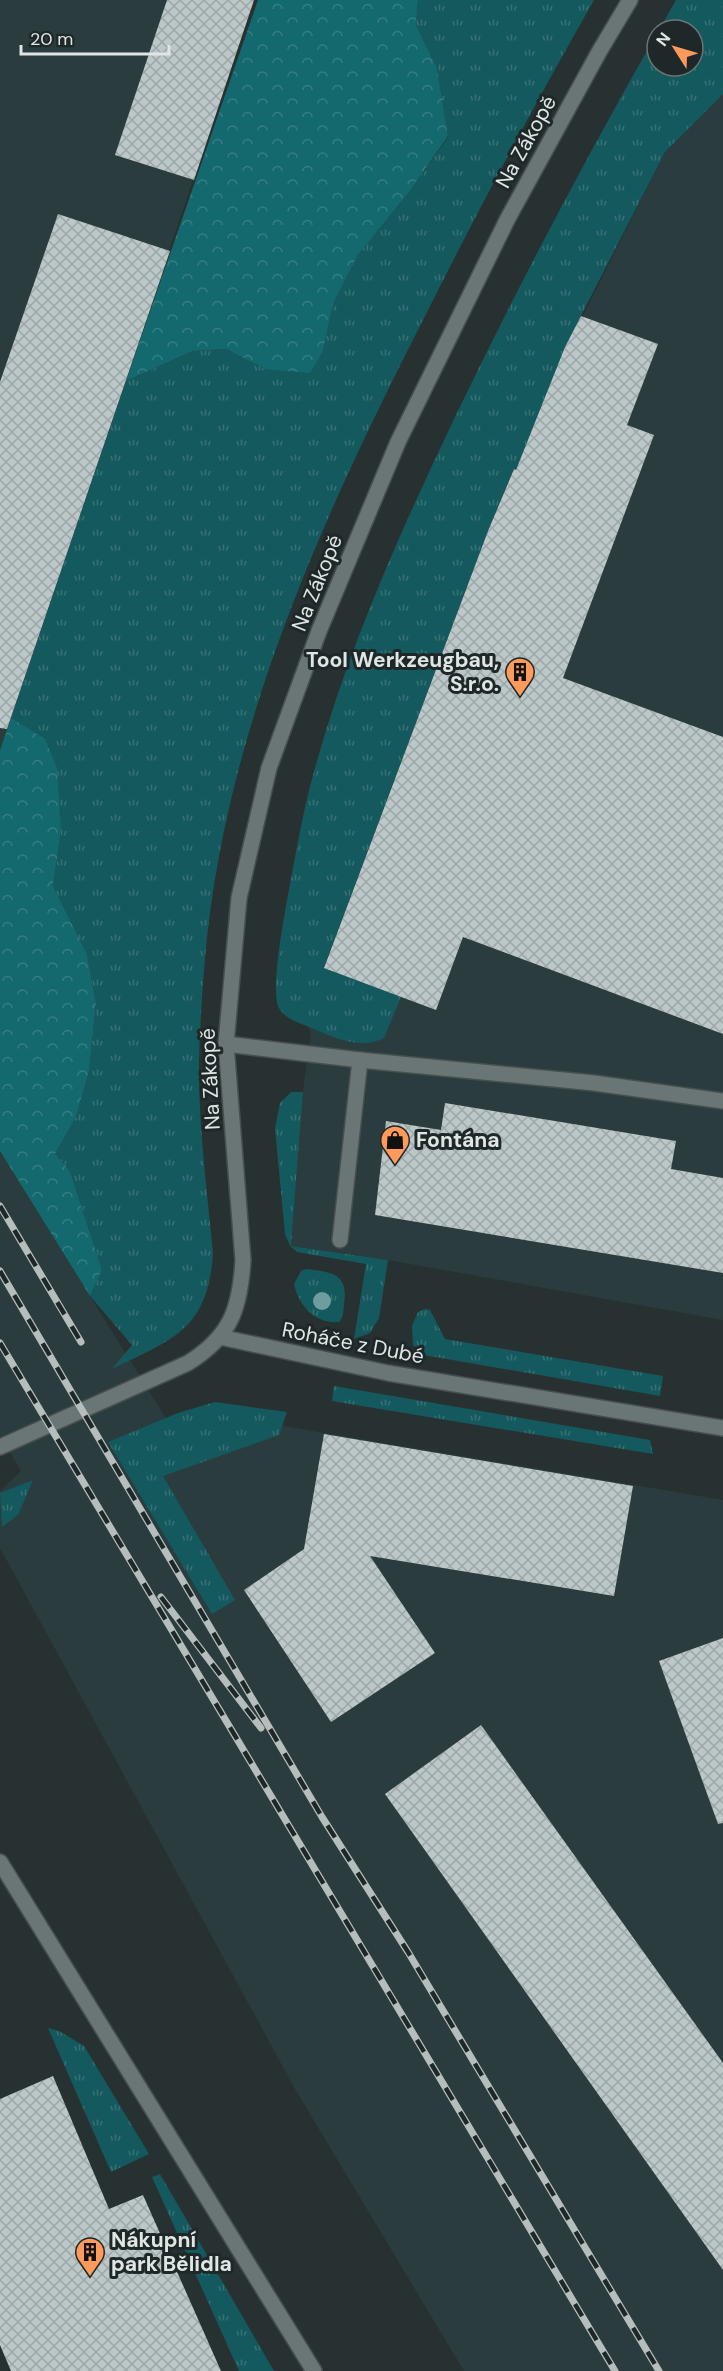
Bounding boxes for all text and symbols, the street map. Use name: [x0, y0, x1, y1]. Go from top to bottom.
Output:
scale bar: [21, 18, 170, 56]
north arrow: [645, 18, 705, 78]
text: 20 m: [30, 27, 73, 51]
text: N: [652, 28, 675, 50]
street label: Na Zákopě: [489, 91, 563, 193]
street label: Na Zákopě: [285, 531, 349, 635]
place label: Tool Werkzeugbau, S.r.o.: [306, 646, 499, 698]
building icon: Tool Werkzeugbau, S.r.o.: [504, 656, 536, 698]
street label: Na Zákopě: [193, 1027, 227, 1130]
shop icon: Fontána: [379, 1124, 411, 1166]
place label: Fontána: [416, 1126, 500, 1154]
street label: Roháče z Dubé: [280, 1316, 426, 1371]
place label: Nákupní park Bělidla: [111, 2226, 232, 2278]
building icon: Nákupní park Bělidla: [74, 2236, 106, 2278]

